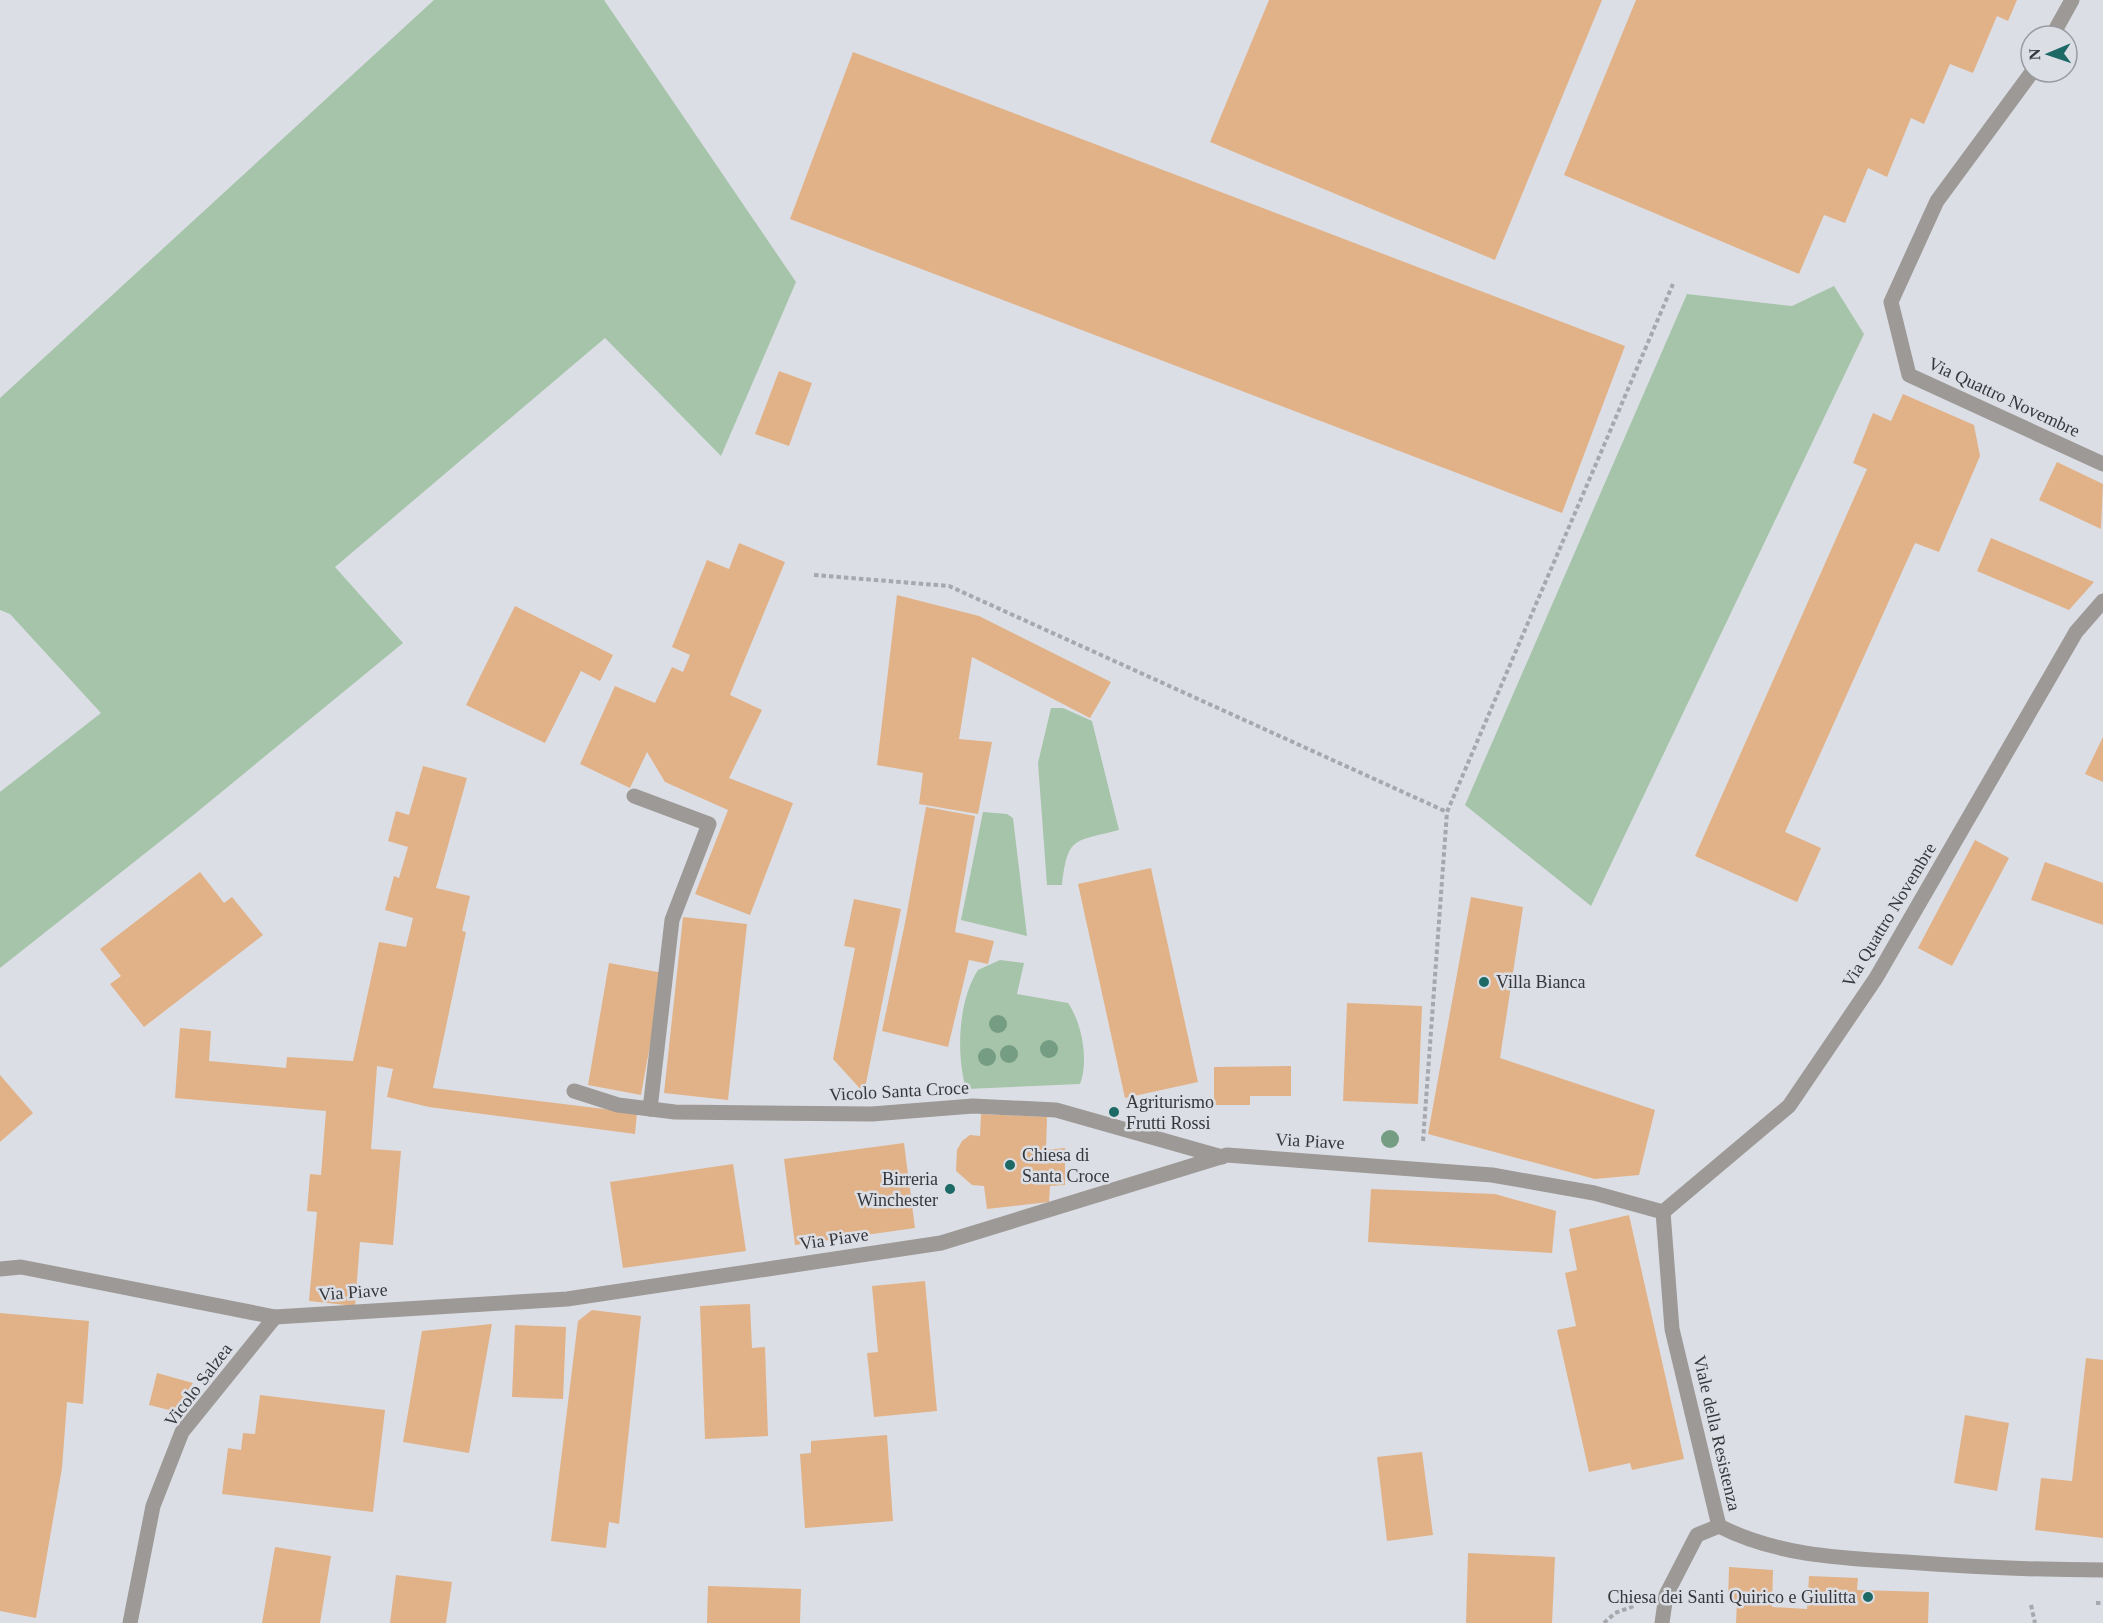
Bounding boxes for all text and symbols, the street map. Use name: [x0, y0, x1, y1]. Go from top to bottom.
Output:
north arrow: [2019, 24, 2079, 84]
text: N: [2026, 48, 2043, 61]
street label: Via Quattro Novembre: [1925, 353, 2083, 441]
street label: Via Quattro Novembre: [1838, 839, 1940, 991]
place label: Villa Bianca: [1496, 972, 1585, 992]
marker: Villa Bianca: [1477, 975, 1491, 989]
street label: Vicolo Santa Croce: [829, 1077, 969, 1105]
place label: Agriturismo Frutti Rossi: [1126, 1092, 1214, 1133]
marker: Agriturismo Frutti Rossi: [1107, 1105, 1121, 1119]
street label: Via Piave: [1275, 1129, 1345, 1153]
place label: Chiesa di Santa Croce: [1022, 1145, 1109, 1186]
marker: Chiesa di Santa Croce: [1003, 1158, 1017, 1172]
place label: Birreria Winchester: [857, 1169, 938, 1210]
marker: Birreria Winchester: [943, 1182, 957, 1196]
street label: Via Piave: [798, 1224, 870, 1254]
street label: Via Piave: [318, 1280, 388, 1304]
street label: Vicolo Salzea: [160, 1339, 236, 1431]
street label: Viale della Resistenza: [1689, 1353, 1745, 1513]
place label: Chiesa dei Santi Quirico e Giulitta: [1608, 1587, 1856, 1607]
marker: Chiesa dei Santi Quirico e Giulitta: [1861, 1590, 1875, 1604]

